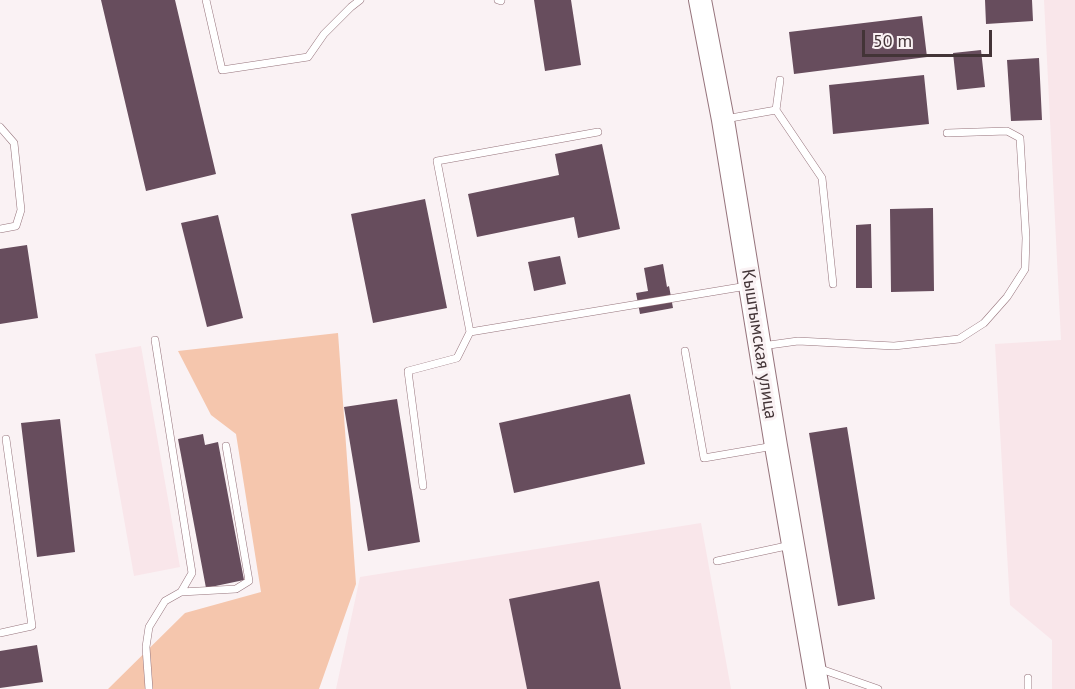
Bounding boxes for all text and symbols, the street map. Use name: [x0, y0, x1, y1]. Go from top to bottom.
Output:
scale bar: [865, 18, 996, 56]
text: 50 m: [873, 29, 912, 52]
street label: Кыштымская улица: [736, 267, 782, 421]

